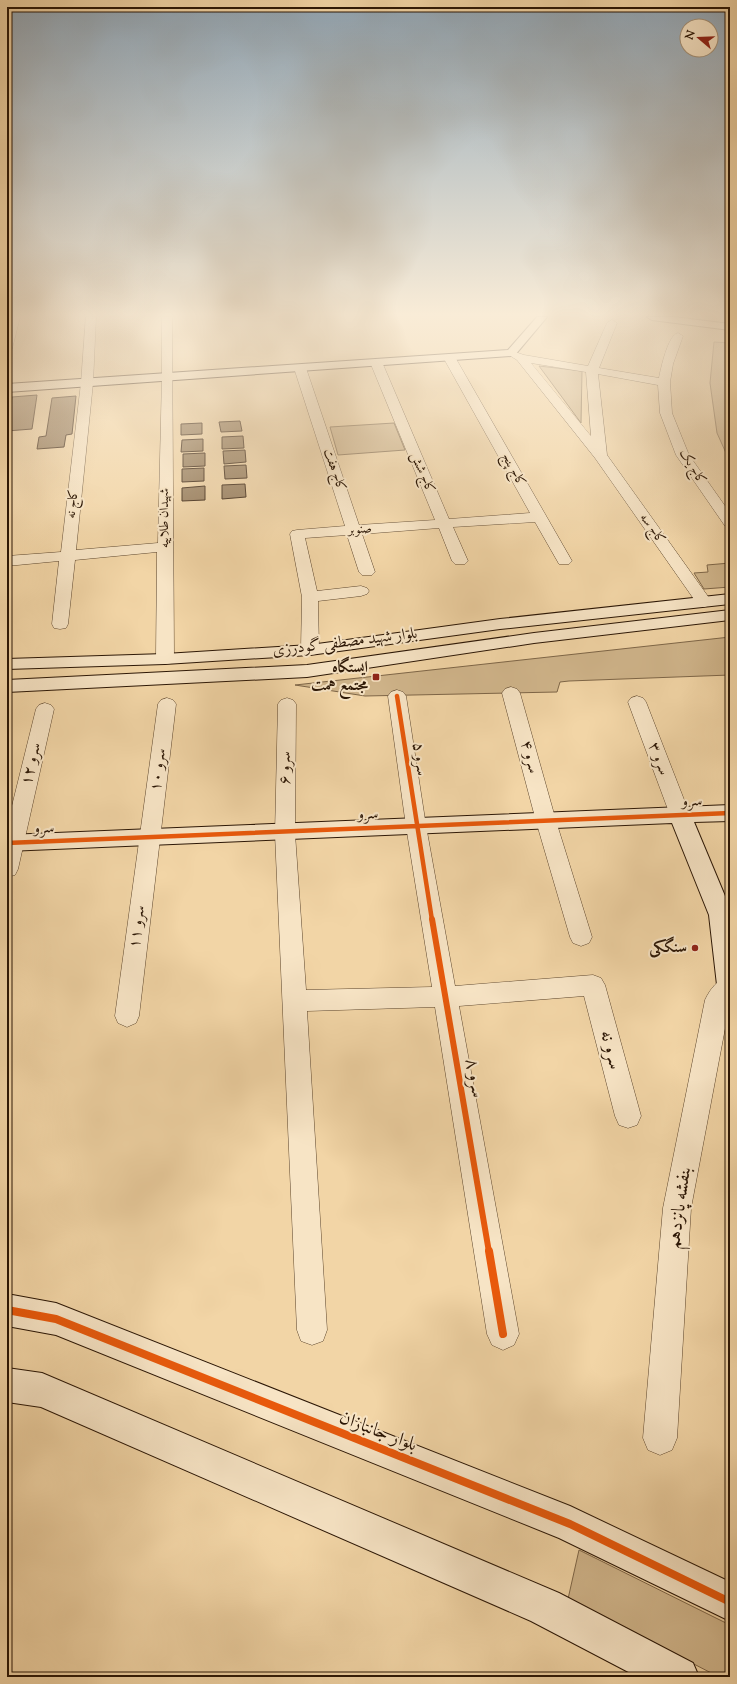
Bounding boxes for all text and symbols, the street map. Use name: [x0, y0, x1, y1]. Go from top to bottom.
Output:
north arrow: [679, 18, 719, 58]
text: N: [681, 28, 700, 43]
street label: کاج هفت: [317, 446, 350, 494]
street label: کاج یک: [673, 446, 710, 489]
street label: کاج شش: [404, 450, 439, 497]
street label: کاج پنج: [496, 450, 530, 490]
street label: شهیدان طلاییه: [156, 488, 174, 548]
street label: کاج نه: [63, 489, 84, 519]
street label: کاج سه: [634, 510, 669, 549]
street label: صنوبر: [345, 520, 373, 540]
street label: بلوار شهید مصطفی گودرزی: [271, 623, 419, 663]
place label: ایستگاه مجتمع همت: [311, 656, 368, 700]
marker: ایستگاه مجتمع همت: [371, 672, 381, 682]
street label: سرو ۴: [514, 738, 544, 776]
street label: سرو ۳: [641, 739, 675, 779]
street label: سرو ۱۲: [16, 741, 48, 787]
street label: سرو ۵: [405, 741, 433, 777]
street label: سرو ۱۰: [145, 747, 173, 793]
street label: سرو ۶: [274, 751, 298, 785]
street label: سرو: [679, 790, 703, 814]
street label: سرو: [355, 803, 379, 827]
street label: سرو: [31, 817, 55, 841]
street label: سرو ۱۱: [124, 904, 152, 950]
place label: سنگکی: [649, 936, 687, 960]
marker: سنگکی: [690, 943, 700, 953]
street label: سرو نه: [592, 1027, 628, 1073]
street label: سرو ۸: [457, 1056, 491, 1100]
street label: بنفشه پانزدهم: [661, 1165, 702, 1251]
street label: بلوار جانبازان: [335, 1405, 421, 1459]

